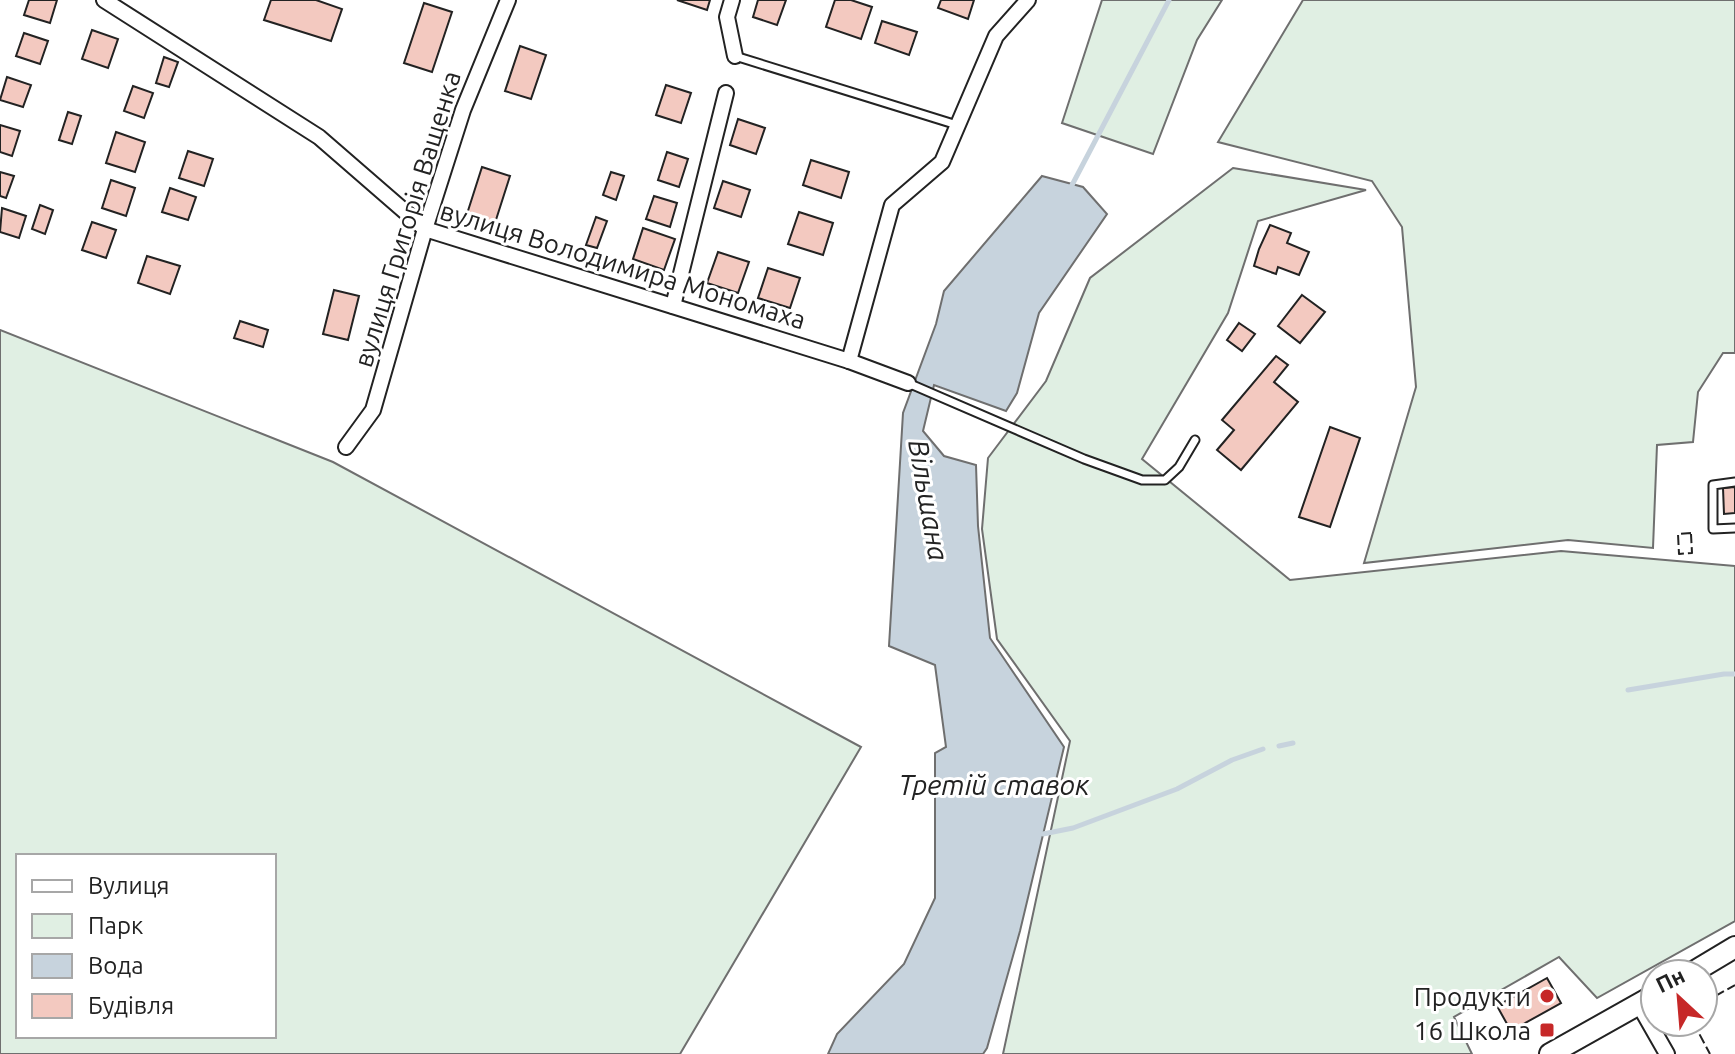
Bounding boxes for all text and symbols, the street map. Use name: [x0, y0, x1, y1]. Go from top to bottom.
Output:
street label: вулиця Григорія Ващенка: [348, 67, 466, 371]
street label: вулиця Володимира Мономаха: [437, 195, 809, 335]
water label: Вільшана: [903, 437, 955, 563]
water label: Третій ставок: [899, 769, 1090, 800]
legend: [16, 854, 276, 1038]
text: Вулиця: [88, 872, 170, 899]
text: Парк: [88, 912, 143, 939]
text: Вода: [88, 952, 144, 979]
north arrow: [1639, 958, 1719, 1038]
text: Пн: [1652, 962, 1688, 997]
place label: Продукти: [1414, 982, 1531, 1011]
marker: Продукти: [1538, 987, 1556, 1005]
text: Будівля: [88, 992, 174, 1019]
place label: 16 Школа: [1414, 1016, 1531, 1045]
marker: 16 Школа: [1538, 1021, 1556, 1039]

